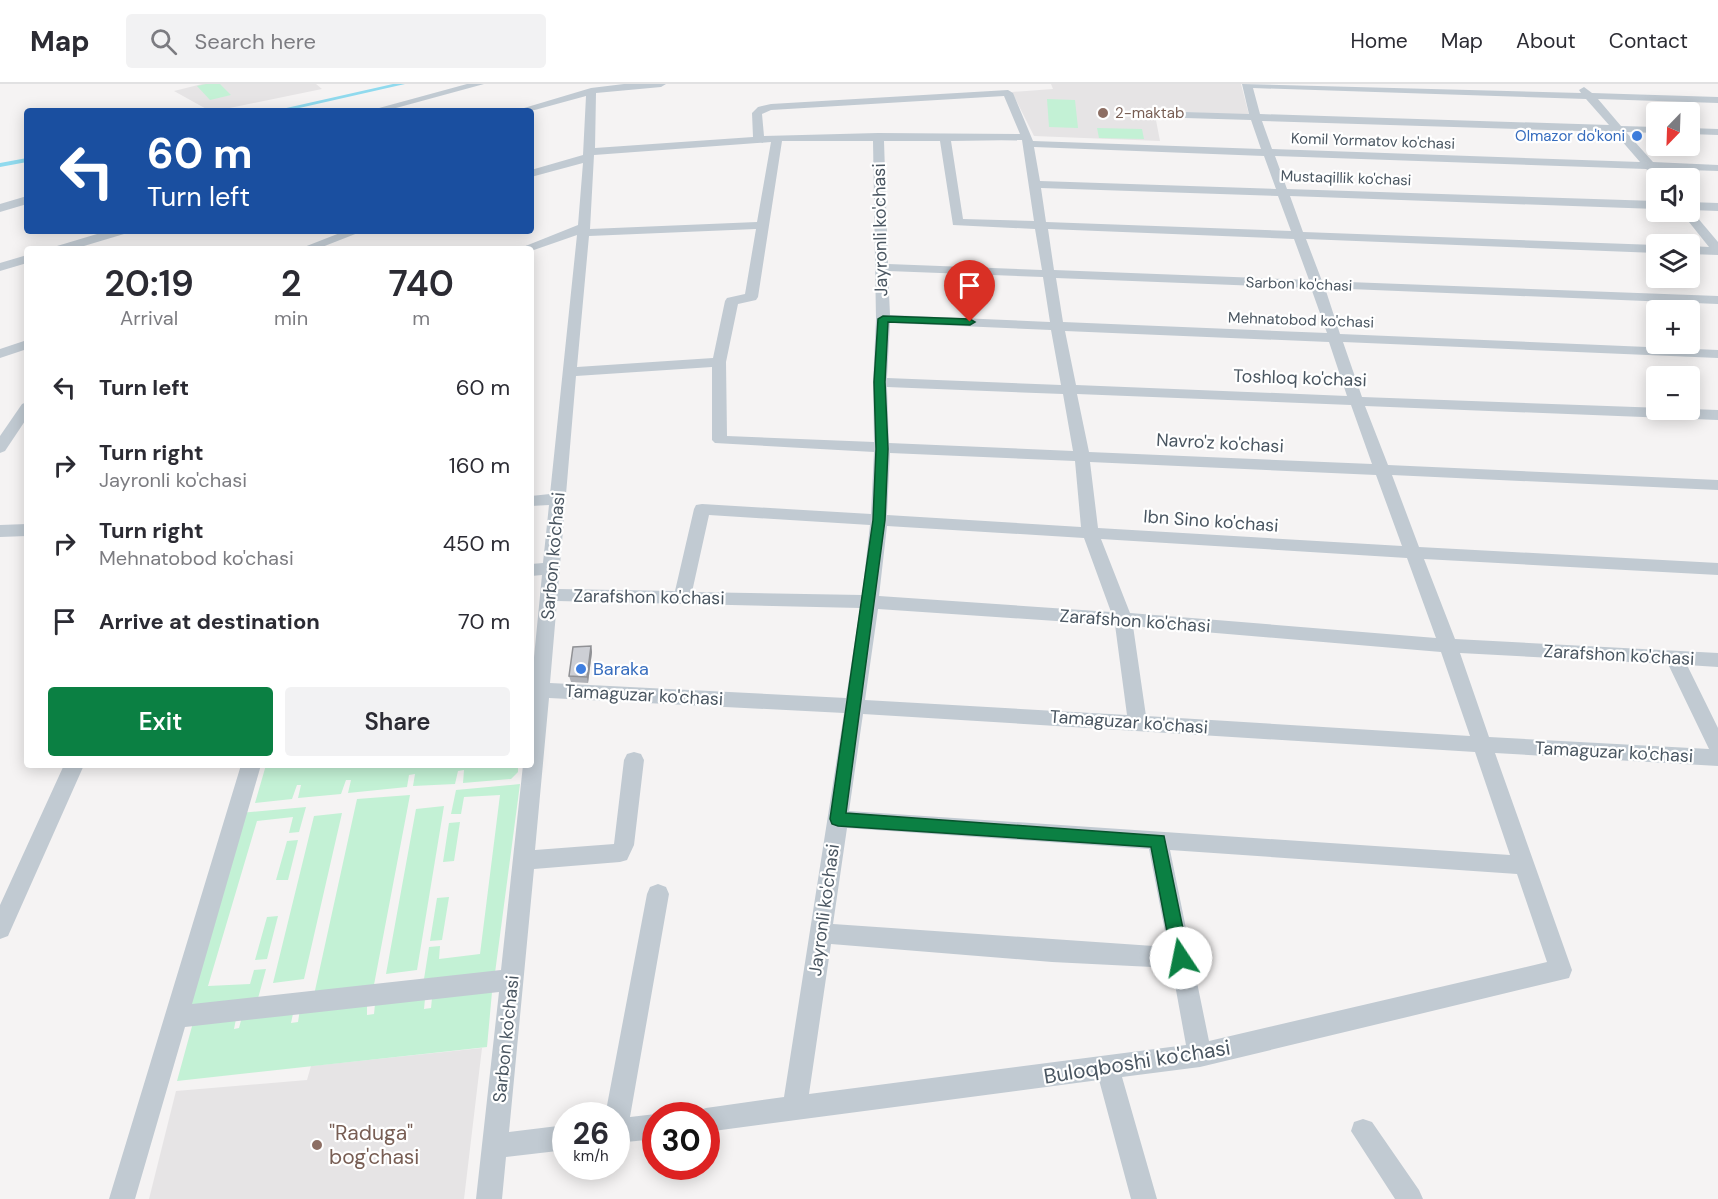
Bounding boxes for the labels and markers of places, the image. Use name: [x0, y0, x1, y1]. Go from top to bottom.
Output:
place label: 2-maktab: [1115, 103, 1184, 123]
marker: 2-maktab: [1096, 106, 1110, 120]
place label: Olmazor do'koni: [1515, 126, 1625, 146]
marker: Olmazor do'koni: [1630, 129, 1644, 143]
pin: [944, 260, 995, 322]
place label: Baraka: [593, 657, 649, 681]
marker: Baraka: [574, 662, 588, 676]
place label: "Raduga" bog'chasi: [329, 1119, 419, 1171]
marker: "Raduga" bog'chasi: [310, 1138, 324, 1152]

